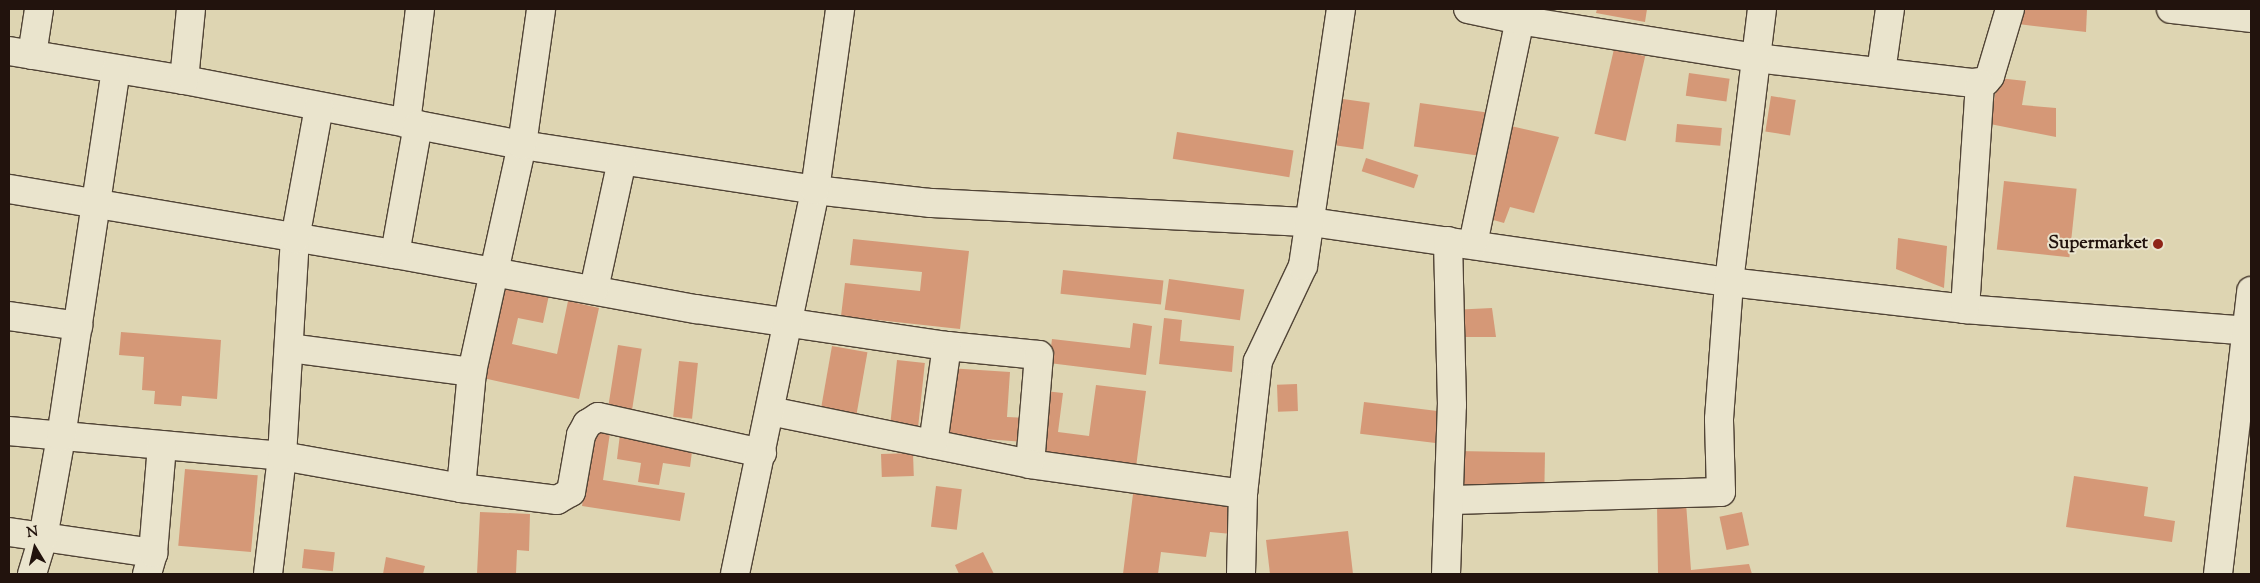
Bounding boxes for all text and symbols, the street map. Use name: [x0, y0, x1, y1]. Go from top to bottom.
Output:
place label: Supermarket: [2048, 233, 2148, 255]
marker: Supermarket: [2152, 238, 2164, 250]
text: N: [26, 522, 40, 544]
north arrow: [10, 523, 60, 573]

